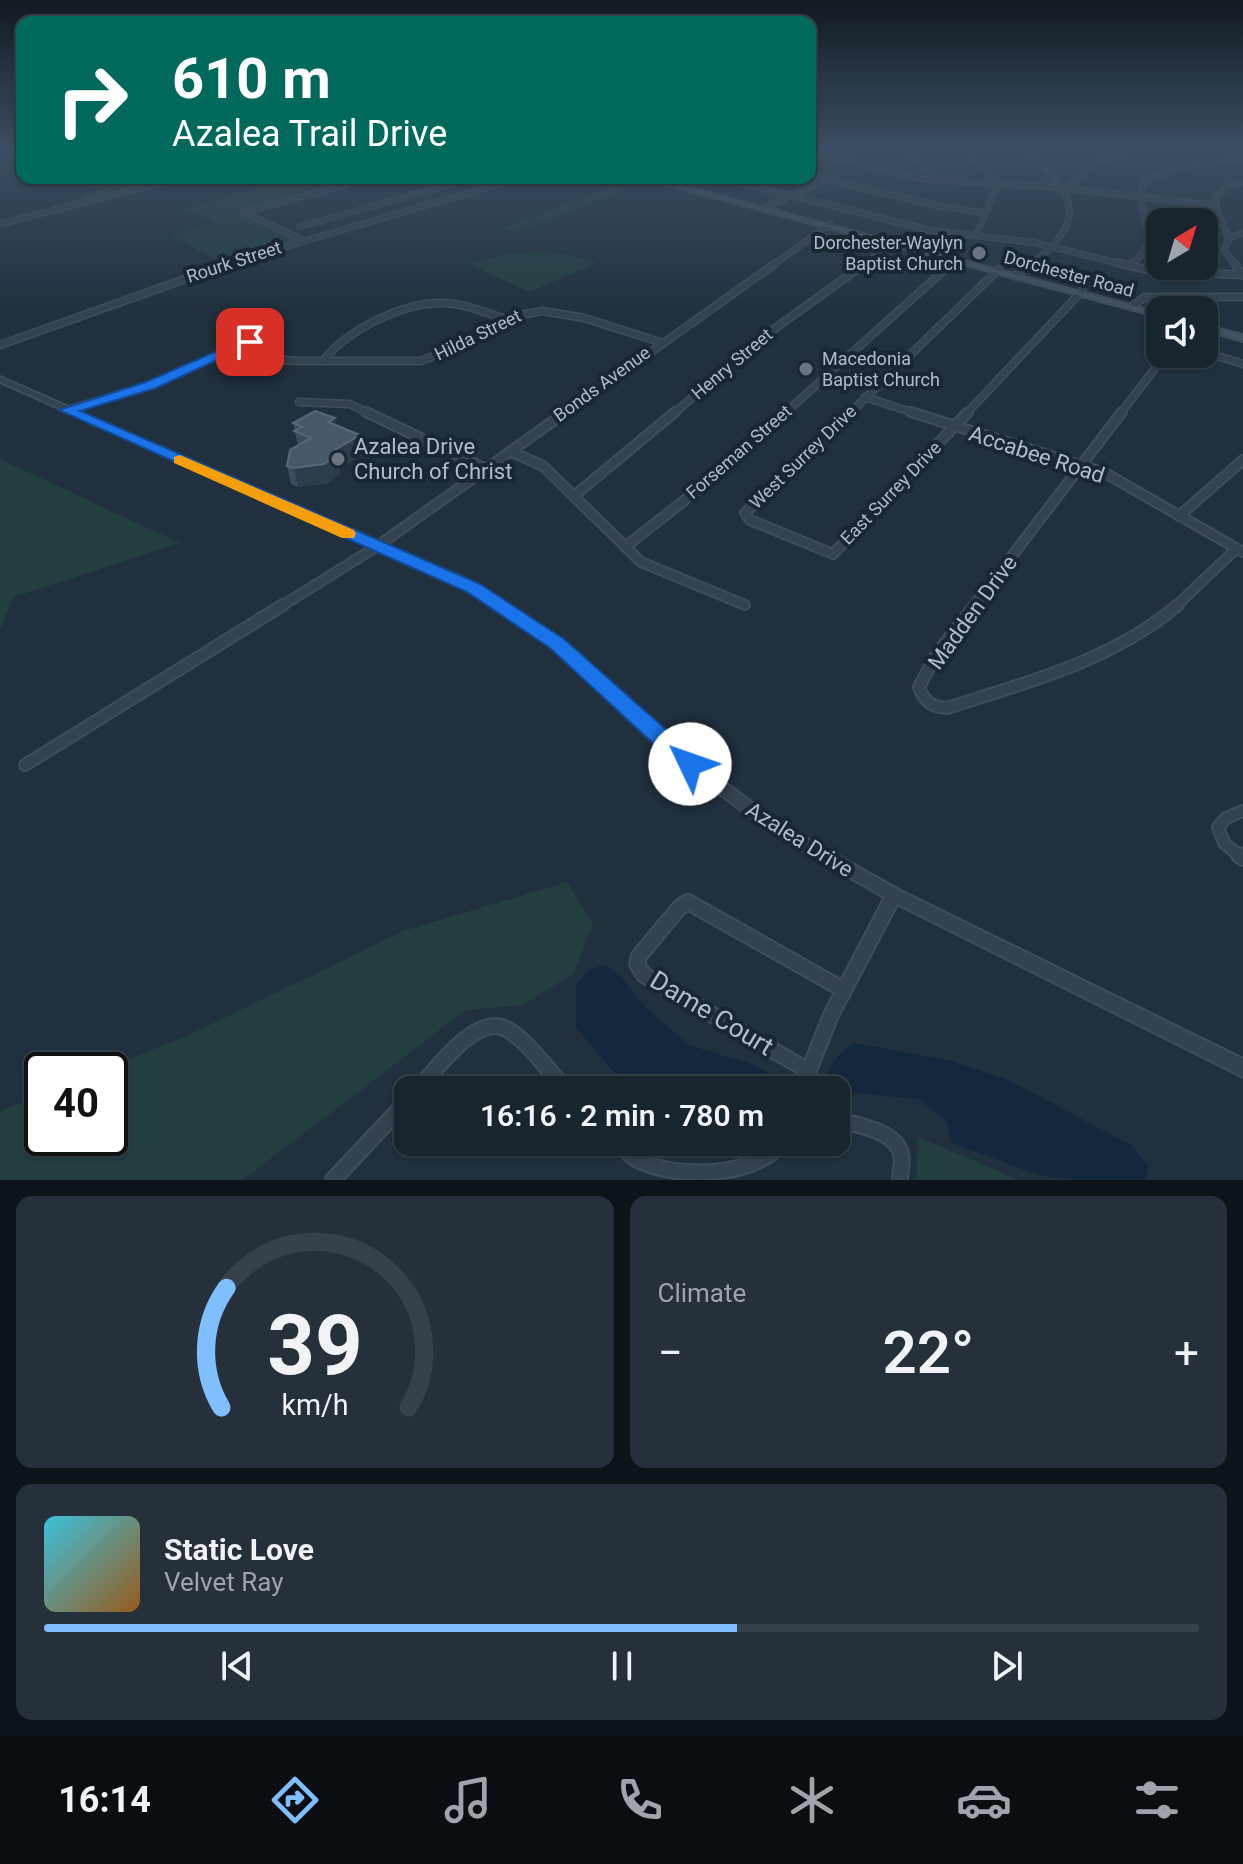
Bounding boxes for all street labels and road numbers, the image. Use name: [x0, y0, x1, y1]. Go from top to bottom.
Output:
street label: Rourk Street: [184, 236, 284, 287]
street label: Dorchester Road: [1002, 246, 1136, 301]
street label: Hilda Street: [431, 305, 524, 364]
street label: Henry Street: [687, 324, 776, 403]
street label: Bonds Avenue: [549, 342, 654, 426]
street label: Forseman Street: [682, 400, 796, 503]
street label: West Surrey Drive: [745, 400, 860, 513]
street label: Accabee Road: [966, 421, 1108, 488]
street label: East Surrey Drive: [836, 437, 945, 549]
street label: Madden Drive: [923, 550, 1022, 674]
street label: Azalea Drive: [742, 797, 858, 882]
street label: Dame Court: [645, 965, 779, 1061]

